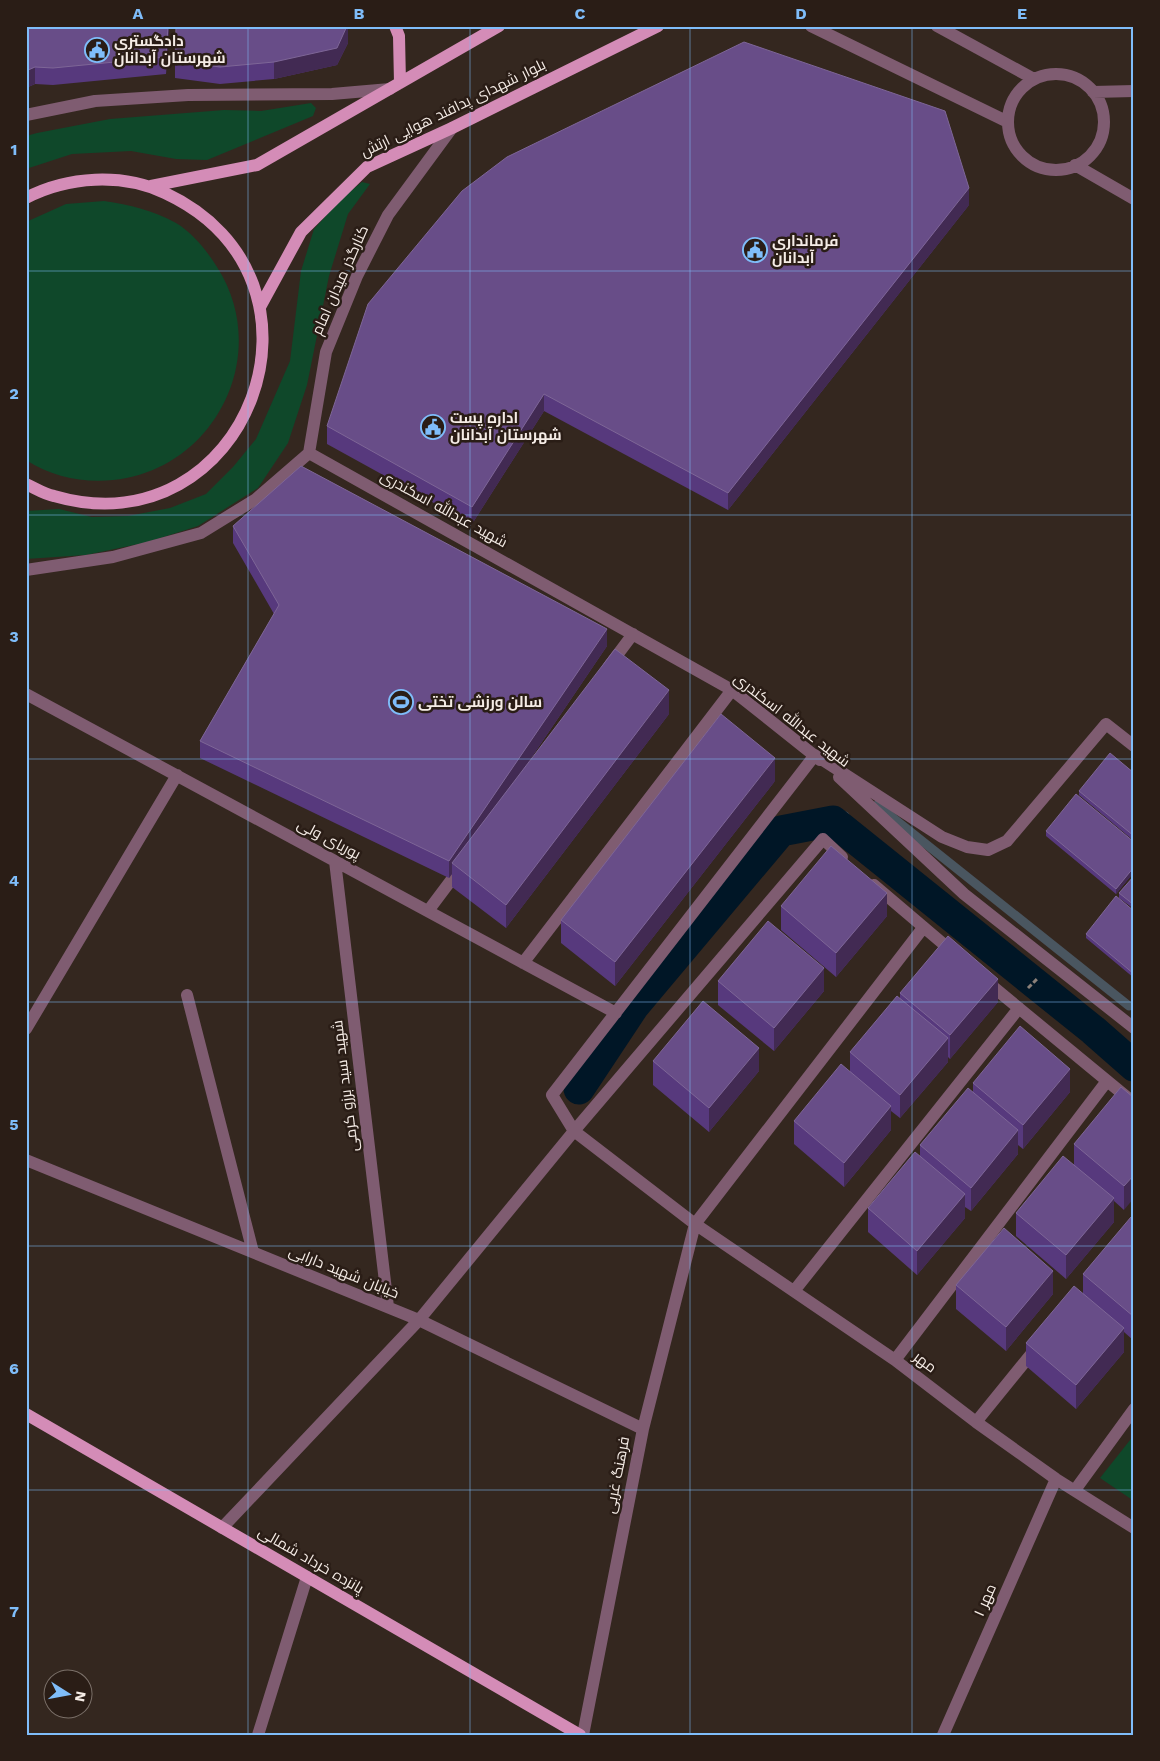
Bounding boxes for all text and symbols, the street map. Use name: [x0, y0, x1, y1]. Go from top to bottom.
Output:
text: A: [133, 4, 144, 23]
text: B: [354, 4, 365, 23]
text: C: [575, 4, 586, 23]
text: D: [795, 4, 807, 23]
text: E: [1017, 4, 1027, 23]
place label: دادگستری شهرستان آبدانان: [114, 32, 226, 67]
public building icon: دادگستری شهرستان آبدانان: [84, 37, 110, 63]
street label: بلوار شهدای پدافند هوایی ارتش: [357, 55, 549, 162]
text: 1: [11, 140, 17, 159]
street label: کنارگذر میدان امام: [308, 222, 373, 338]
place label: فرمانداری آبدانان: [772, 232, 839, 267]
public building icon: فرمانداری آبدانان: [742, 237, 768, 263]
text: 2: [9, 384, 19, 403]
place label: اداره پست شهرستان آبدانان: [450, 409, 562, 444]
public building icon: اداره پست شهرستان آبدانان: [420, 414, 446, 440]
street label: شهید عبدالله اسکندری: [377, 466, 511, 552]
text: 3: [9, 627, 19, 646]
street label: شهید عبدالله اسکندری: [730, 668, 854, 772]
sports icon: سالن ورزشی تختی: [388, 689, 414, 715]
place label: سالن ورزشی تختی: [418, 693, 542, 711]
street label: پوریای ولی: [294, 815, 364, 864]
text: 4: [9, 871, 19, 890]
street label: شهید سید برزو کرمی: [328, 1019, 363, 1153]
text: 5: [9, 1115, 19, 1134]
street label: خیابان شهید دارابی: [286, 1242, 402, 1303]
street label: مهر: [909, 1347, 940, 1377]
text: 6: [9, 1359, 19, 1378]
street label: فرهنگ غربی: [601, 1435, 634, 1515]
street label: پانزده خرداد شمالی: [255, 1522, 367, 1598]
street label: مهر ۱: [970, 1581, 1001, 1620]
text: 7: [9, 1602, 19, 1621]
north arrow: [42, 1668, 92, 1718]
text: N: [72, 1690, 90, 1703]

